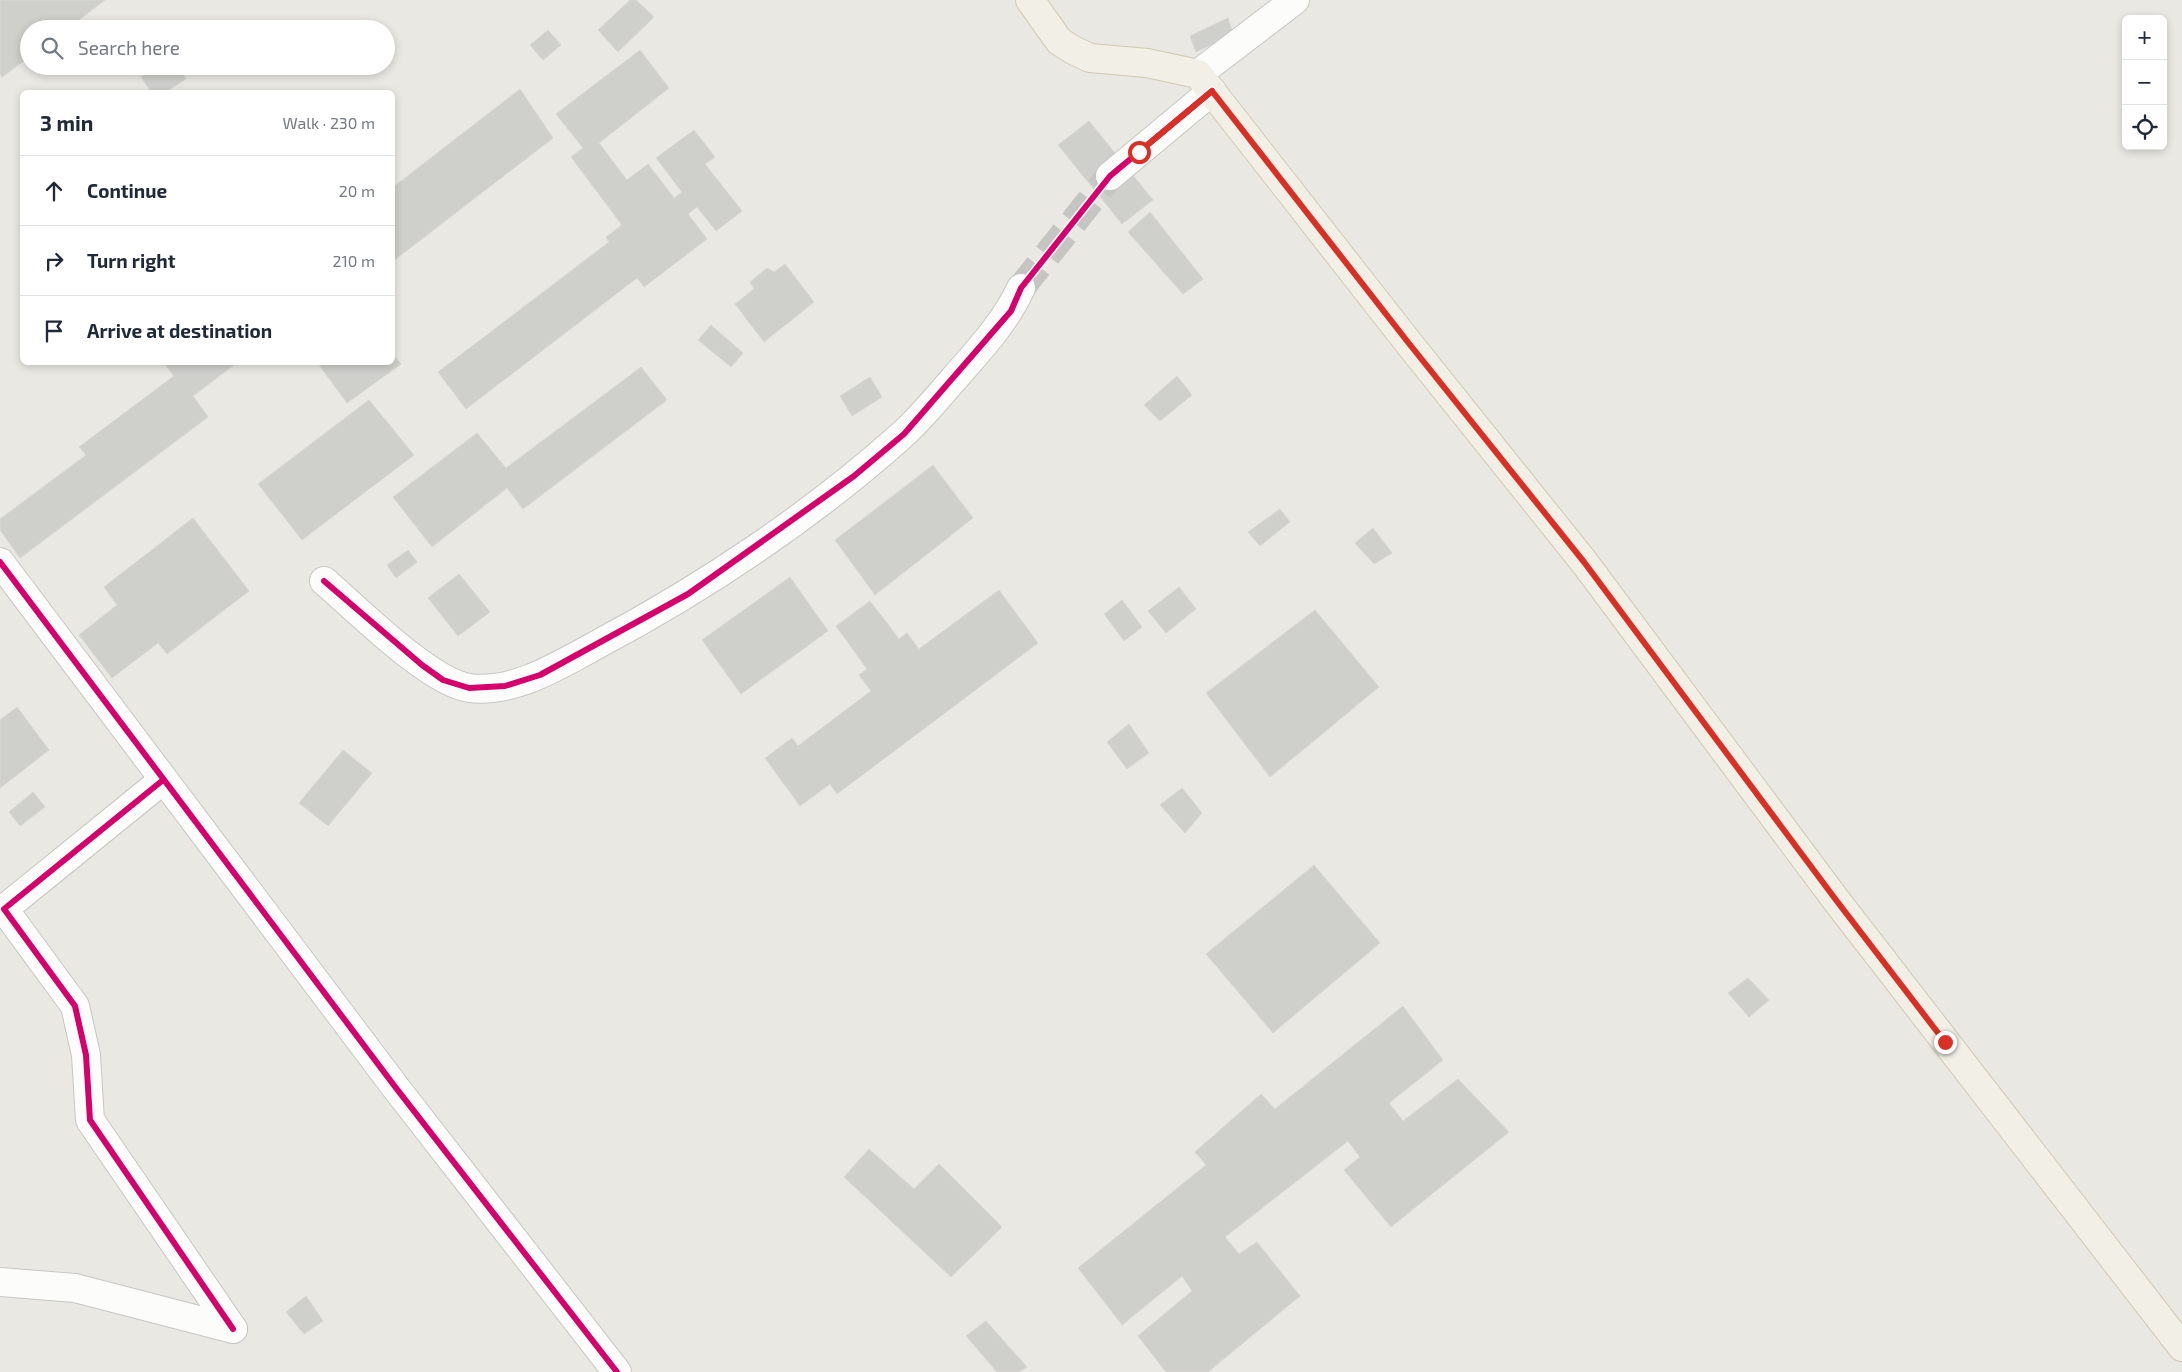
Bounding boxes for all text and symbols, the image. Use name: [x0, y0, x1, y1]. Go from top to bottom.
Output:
map controls: [2122, 15, 2167, 150]
button: +: [2122, 15, 2167, 60]
search box: [20, 20, 395, 75]
icon: search: [38, 34, 66, 62]
text: Search here: [78, 36, 180, 59]
button: −: [2122, 60, 2167, 105]
button: locate: [2122, 105, 2167, 150]
text: 3 min: [40, 110, 93, 135]
text: Walk · 230 m: [282, 113, 375, 132]
route start: [1128, 141, 1151, 164]
icon: ahead: [40, 177, 68, 205]
text: Continue: [87, 179, 167, 202]
text: 20 m: [339, 181, 375, 200]
icon: right: [40, 247, 68, 275]
text: Turn right: [87, 249, 175, 272]
text: 210 m: [332, 251, 375, 270]
icon: arrive: [40, 317, 68, 345]
text: Arrive at destination: [87, 319, 272, 342]
route end: [1934, 1031, 1957, 1054]

